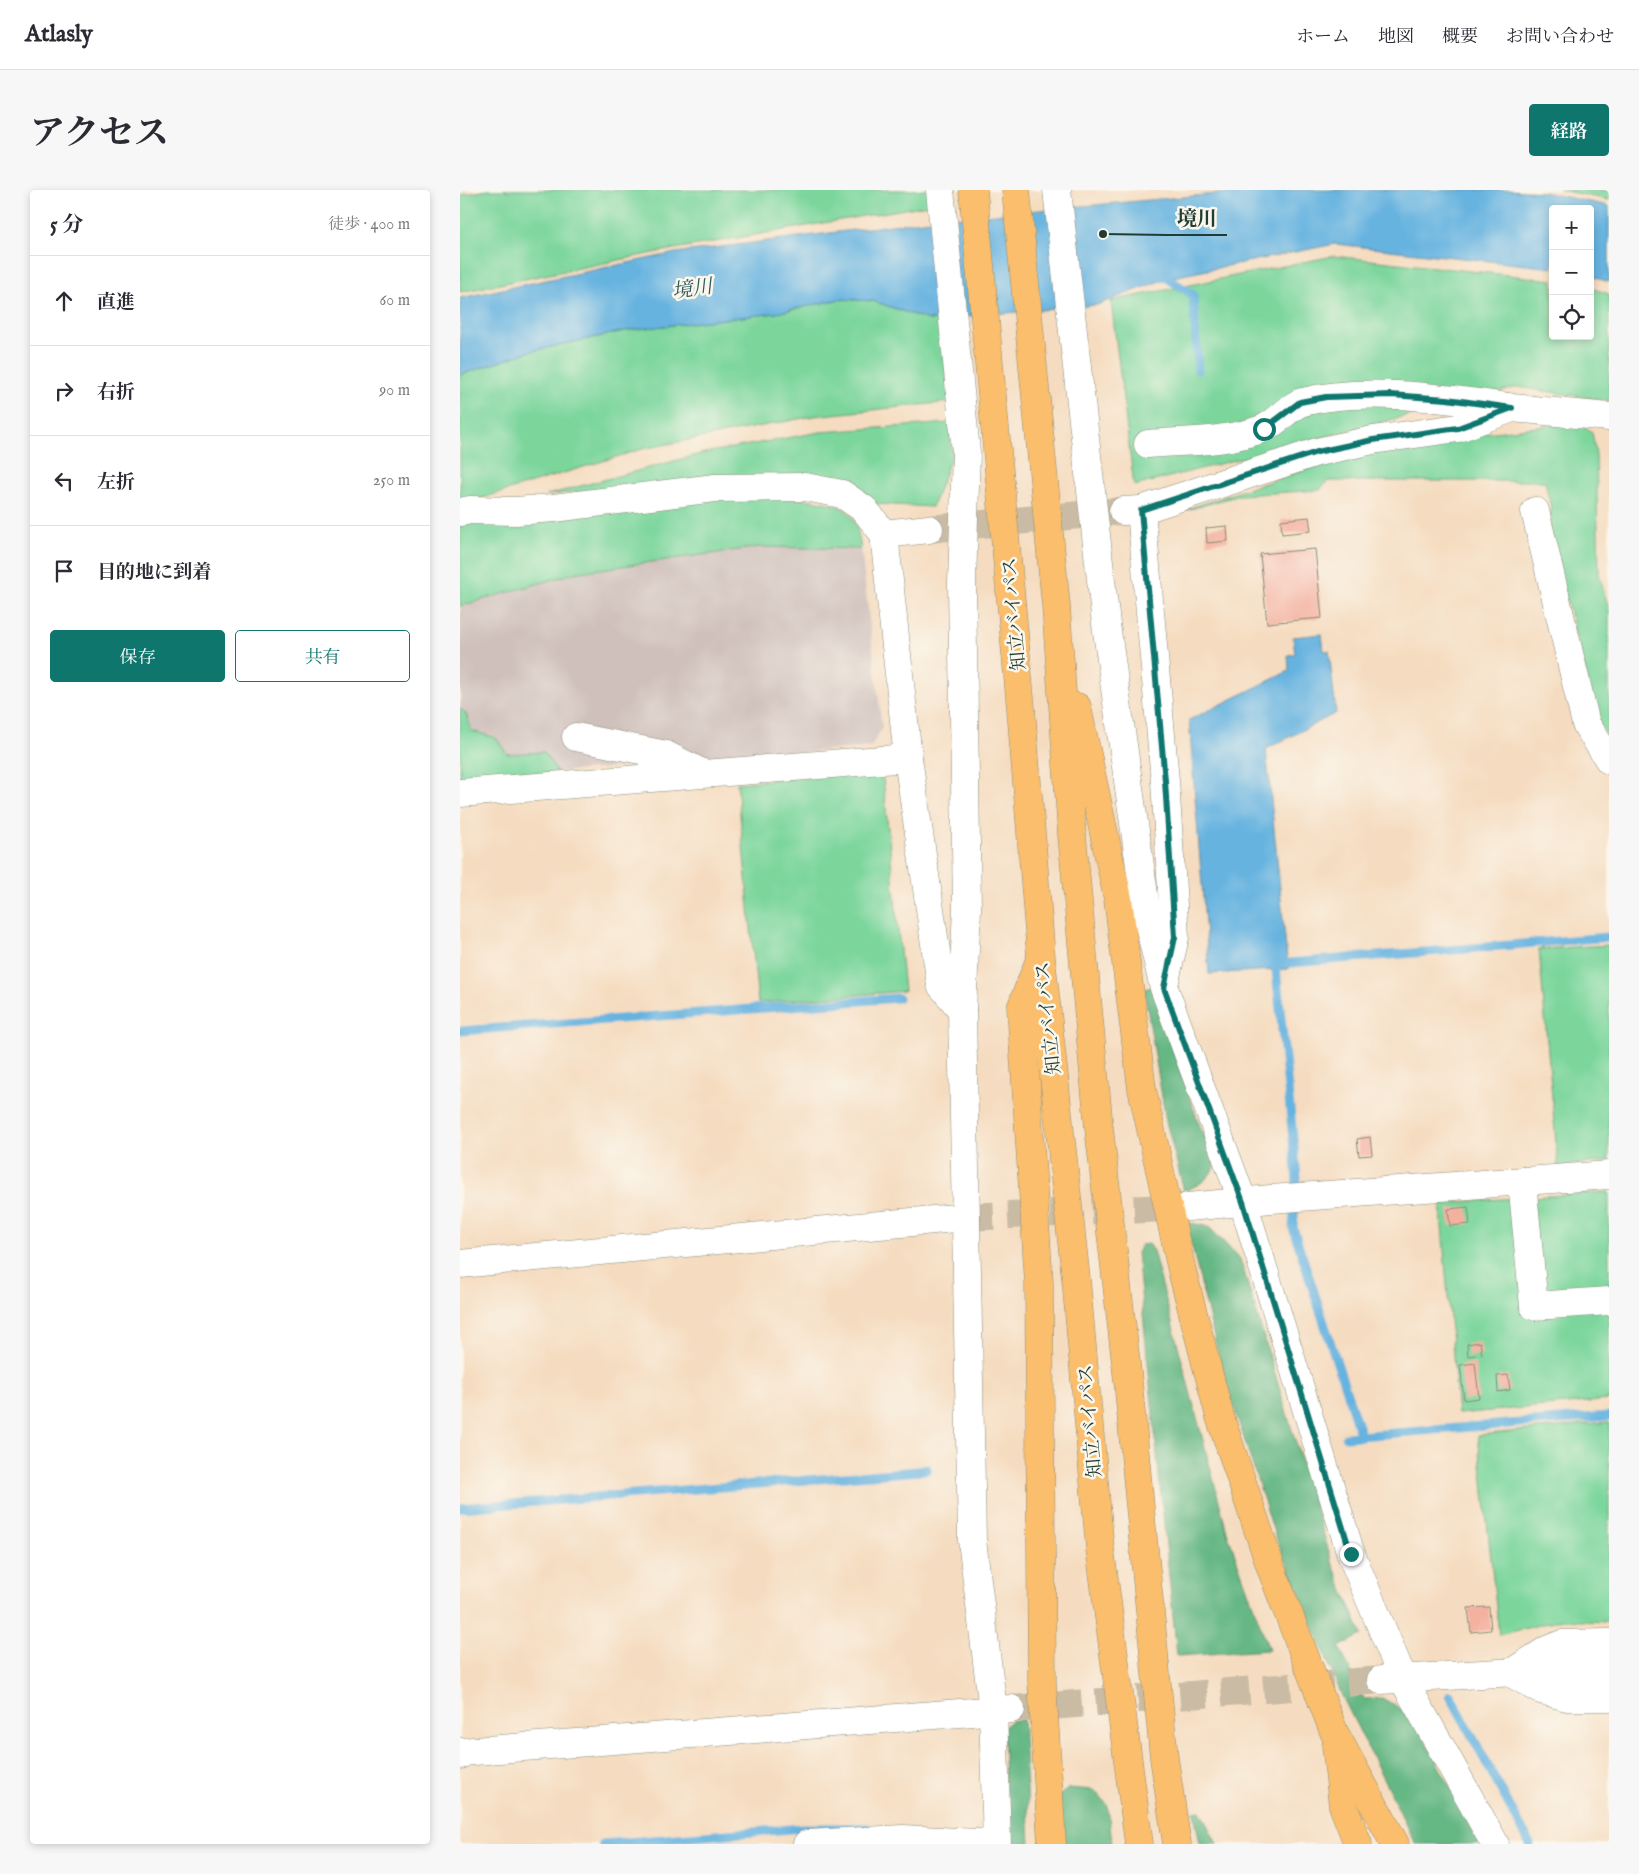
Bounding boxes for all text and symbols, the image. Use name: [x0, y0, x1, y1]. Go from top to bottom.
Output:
text: Atlasly: [25, 19, 93, 50]
text: ホーム: [1296, 26, 1350, 49]
text: 地図: [1378, 26, 1414, 49]
text: 概要: [1442, 26, 1478, 49]
text: お問い合わせ: [1506, 26, 1614, 49]
button: 経路: [1529, 104, 1609, 156]
text: アクセス: [30, 112, 169, 157]
callout: 境川: [1167, 200, 1227, 235]
map controls: [1549, 205, 1594, 340]
button: +: [1549, 205, 1594, 250]
text: 境川: [1177, 207, 1217, 232]
text: 5 分: [50, 212, 83, 239]
text: 徒歩 · 400 m: [328, 215, 410, 235]
button: −: [1549, 250, 1594, 295]
water label: 境川: [671, 274, 716, 305]
icon: ahead: [50, 287, 78, 315]
text: 直進: [97, 291, 135, 315]
text: 60 m: [380, 291, 410, 311]
button: locate: [1549, 295, 1594, 340]
icon: right: [50, 377, 78, 405]
text: 右折: [97, 381, 135, 405]
text: 90 m: [379, 381, 410, 401]
route start: [1253, 418, 1276, 441]
icon: left: [50, 467, 78, 495]
text: 左折: [97, 471, 135, 495]
text: 250 m: [373, 471, 410, 491]
street label: 知立バイパス: [998, 556, 1032, 671]
icon: arrive: [50, 557, 78, 585]
text: 目的地に到着: [97, 561, 211, 585]
button: 保存: [50, 630, 225, 682]
button: 共有: [235, 630, 410, 682]
street label: 知立バイパス: [1031, 960, 1067, 1076]
street label: 知立バイパス: [1074, 1363, 1108, 1478]
route end: [1340, 1543, 1363, 1566]

